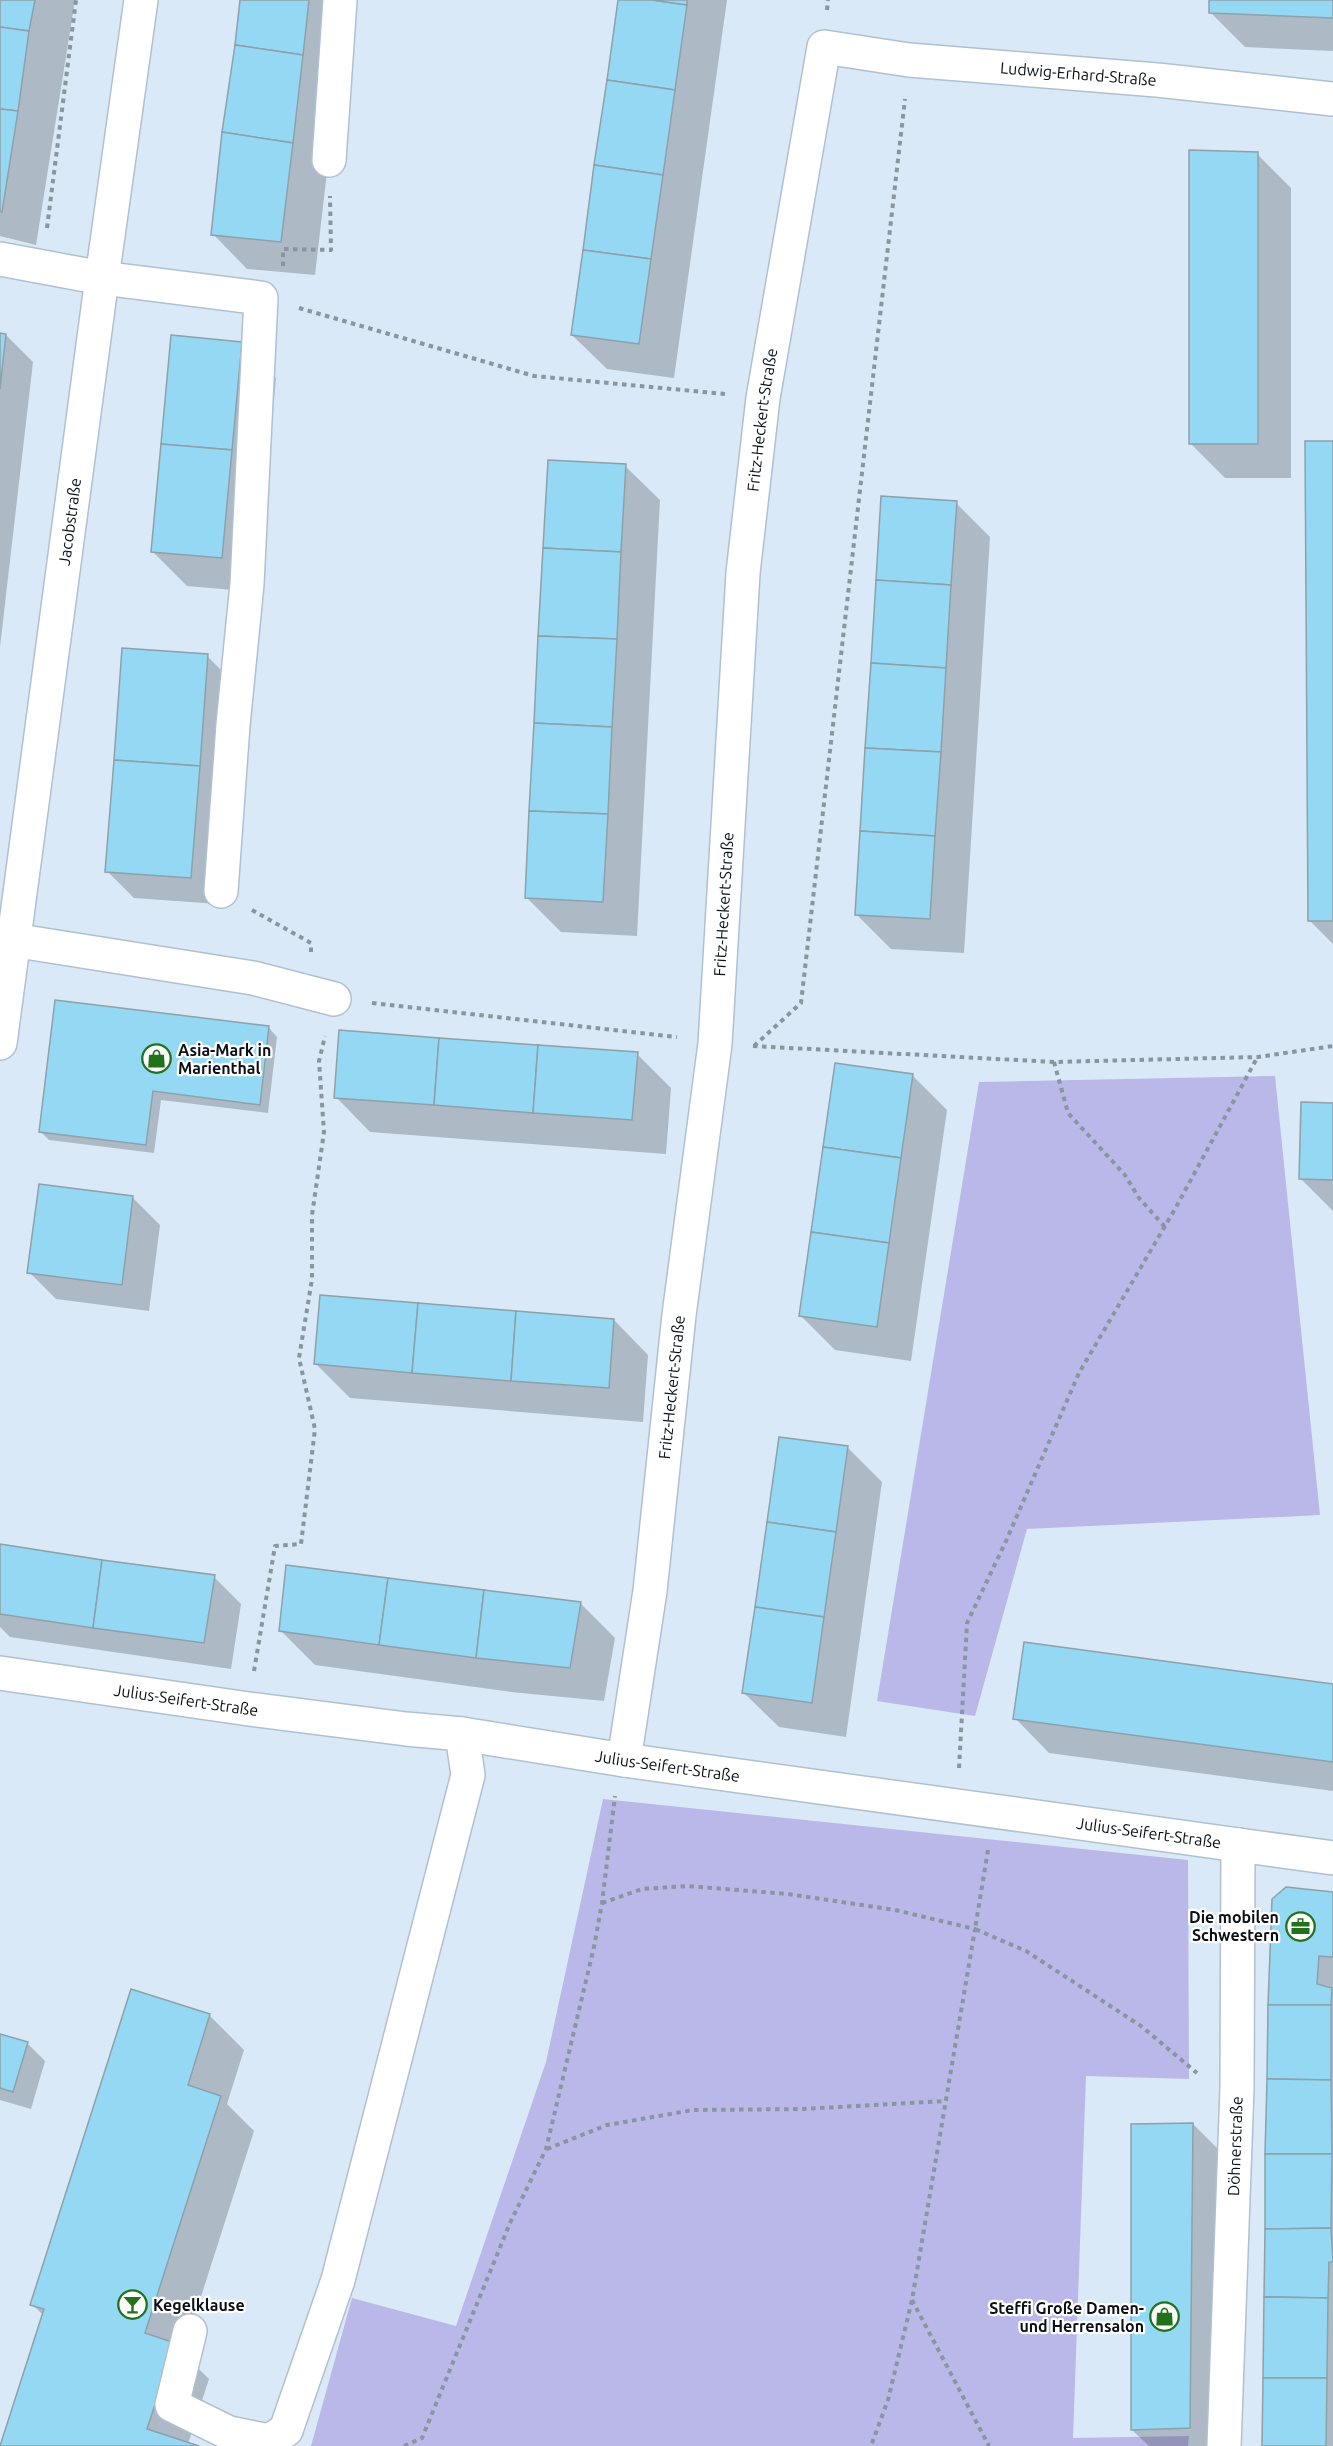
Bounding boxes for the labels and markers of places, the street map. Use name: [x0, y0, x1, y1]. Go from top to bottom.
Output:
place label: Asia-Mark in Marienthal: [178, 1041, 271, 1077]
shop icon: Asia-Mark in Marienthal: [141, 1043, 173, 1075]
place label: Die mobilen Schwestern: [1189, 1908, 1279, 1944]
office icon: Die mobilen Schwestern: [1284, 1910, 1316, 1942]
bar icon: Kegelklause: [116, 2289, 148, 2321]
place label: Kegelklause: [153, 2296, 245, 2314]
place label: Steffi Große Damen- und Herrensalon: [989, 2299, 1144, 2335]
shop icon: Steffi Große Damen- und Herrensalon: [1149, 2301, 1181, 2333]

